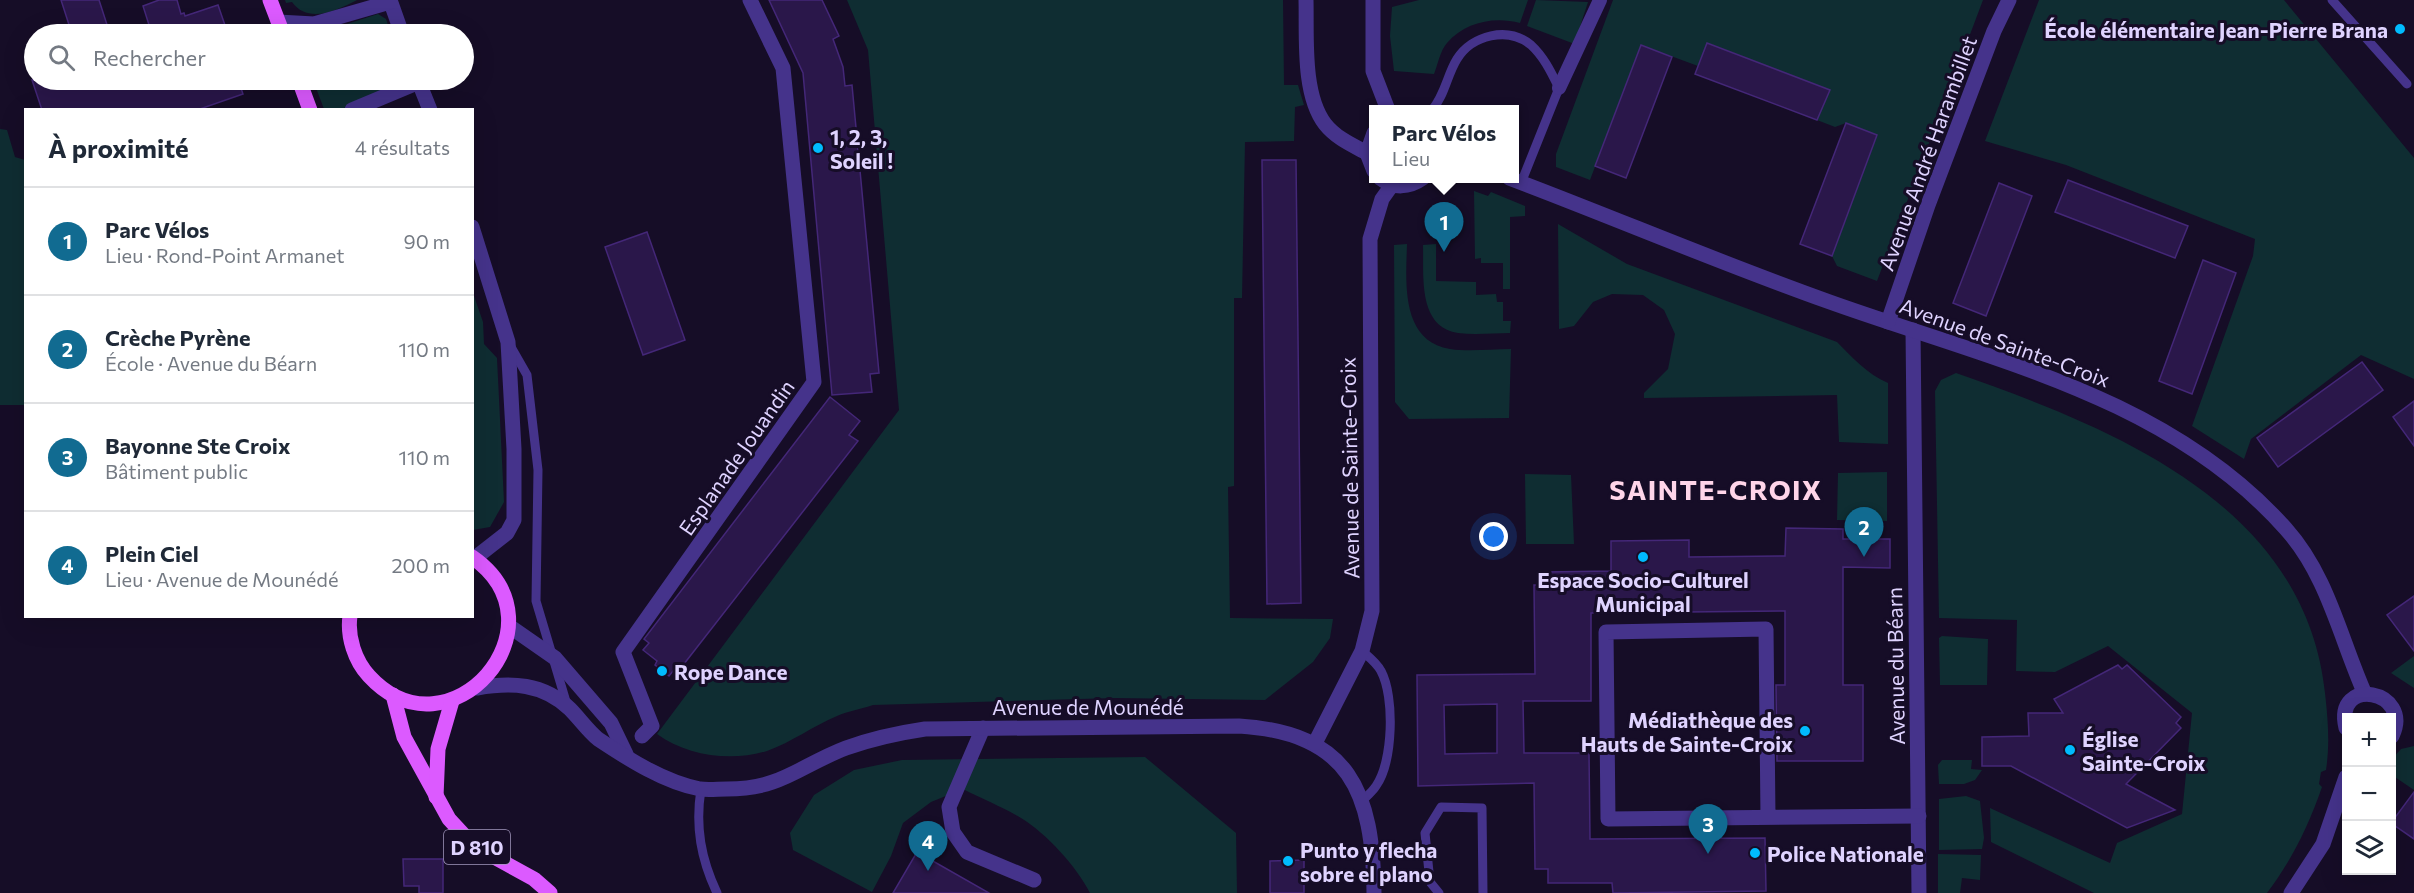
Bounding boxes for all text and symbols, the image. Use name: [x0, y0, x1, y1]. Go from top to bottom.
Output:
place label: École élémentaire Jean-Pierre Brana: [2044, 17, 2388, 42]
marker: École élémentaire Jean-Pierre Brana: [2393, 22, 2407, 36]
search box: [24, 24, 474, 90]
street label: Avenue André Harambillet: [1873, 32, 1981, 274]
icon: search: [45, 41, 78, 74]
text: Rechercher: [93, 44, 206, 71]
popup: [1369, 105, 1519, 183]
text: Parc Vélos: [1392, 119, 1496, 146]
place label: 1, 2, 3, Soleil !: [830, 124, 893, 173]
text: À proximité: [48, 132, 189, 163]
text: 4 résultats: [355, 135, 450, 159]
marker: 1, 2, 3, Soleil !: [811, 141, 825, 155]
text: Lieu: [1392, 146, 1430, 170]
pin: 1: [1424, 202, 1464, 252]
text: Parc Vélos: [105, 216, 209, 243]
text: 1: [63, 229, 72, 253]
text: 90 m: [404, 229, 450, 253]
text: Lieu · Rond-Point Armanet: [105, 243, 344, 267]
street label: Avenue de Sainte-Croix: [1896, 292, 2114, 392]
text: Crèche Pyrène: [105, 324, 251, 351]
text: 2: [62, 337, 73, 361]
text: 110 m: [399, 337, 450, 361]
text: École · Avenue du Béarn: [105, 351, 317, 375]
street label: Avenue de Sainte-Croix: [1335, 357, 1363, 579]
street label: Esplanade Jouandin: [673, 375, 799, 539]
text: Bayonne Ste Croix: [105, 432, 290, 459]
text: 3: [62, 445, 73, 469]
text: 110 m: [399, 445, 450, 469]
text: Bâtiment public: [105, 459, 248, 483]
district label: SAINTE-CROIX: [1609, 473, 1823, 506]
pin: 2: [1844, 508, 1884, 557]
your location: [1479, 522, 1508, 551]
text: Plein Ciel: [105, 540, 199, 567]
marker: Espace Socio-Culturel Municipal: [1636, 550, 1650, 564]
text: 4: [61, 553, 74, 577]
text: 200 m: [392, 553, 450, 577]
text: Lieu · Avenue de Mounédé: [105, 567, 338, 591]
place label: Espace Socio-Culturel Municipal: [1537, 567, 1749, 616]
street label: Avenue du Béarn: [1881, 587, 1909, 745]
place label: Rope Dance: [674, 659, 788, 684]
marker: Rope Dance: [655, 664, 669, 678]
street label: Avenue de Mounédé: [992, 694, 1184, 719]
place label: Médiathèque des Hauts de Sainte-Croix: [1581, 707, 1793, 756]
map controls: [2342, 713, 2396, 875]
button: +: [2342, 713, 2396, 767]
marker: Médiathèque des Hauts de Sainte-Croix: [1798, 724, 1812, 738]
place label: Église Sainte-Croix: [2082, 726, 2206, 775]
marker: Église Sainte-Croix: [2063, 743, 2077, 757]
button: −: [2342, 767, 2396, 821]
pin: 3: [1688, 804, 1728, 854]
button: layers: [2342, 821, 2396, 875]
pin: 4: [908, 822, 948, 871]
road number: D 810: [444, 830, 510, 864]
place label: Punto y flecha sobre el plano: [1300, 837, 1437, 886]
place label: Police Nationale: [1767, 841, 1924, 866]
marker: Police Nationale: [1748, 846, 1762, 860]
marker: Punto y flecha sobre el plano: [1281, 854, 1295, 868]

